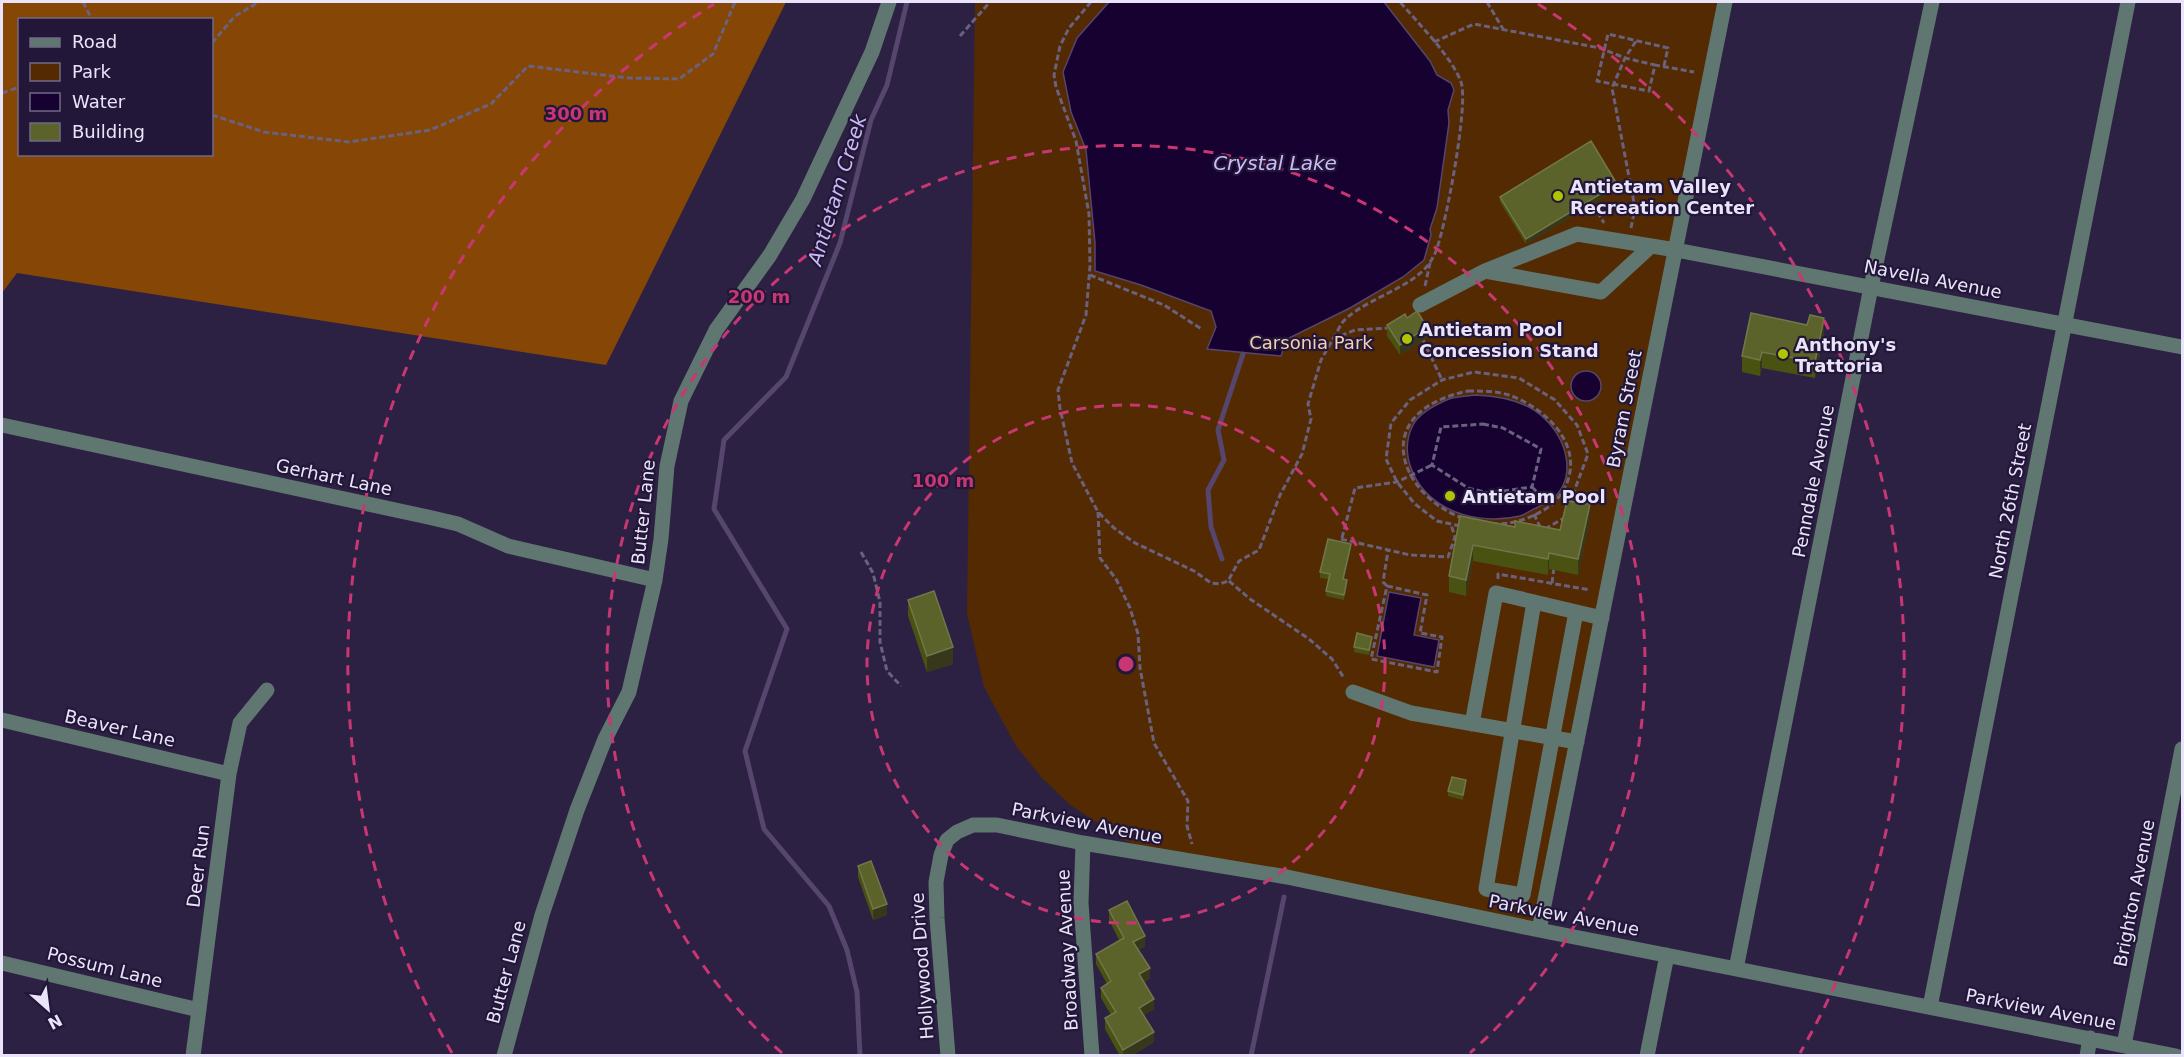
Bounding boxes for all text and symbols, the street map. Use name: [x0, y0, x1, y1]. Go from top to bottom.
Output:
legend: [18, 18, 213, 156]
text: Road: [72, 31, 117, 52]
text: Park: [72, 61, 111, 82]
text: Water: [72, 91, 126, 112]
text: 300 m: [545, 103, 607, 124]
water label: Antietam Creek: [802, 110, 872, 270]
text: Building: [72, 121, 145, 142]
water label: Crystal Lake: [1213, 151, 1337, 175]
place label: Antietam Valley Recreation Center: [1570, 176, 1754, 218]
marker: Antietam Valley Recreation Center: [1551, 189, 1565, 203]
street label: Navella Avenue: [1862, 255, 2004, 303]
text: 200 m: [728, 286, 790, 307]
place label: Antietam Pool Concession Stand: [1419, 319, 1599, 361]
park label: Carsonia Park: [1249, 332, 1373, 353]
marker: Antietam Pool Concession Stand: [1400, 332, 1414, 346]
place label: Anthony's Trattoria: [1795, 334, 1896, 376]
marker: Anthony's Trattoria: [1776, 347, 1790, 361]
street label: Byram Street: [1602, 348, 1646, 470]
street label: Penndale Avenue: [1788, 403, 1838, 559]
street label: North 26th Street: [1985, 422, 2035, 580]
street label: Gerhart Lane: [274, 454, 394, 500]
street label: Butter Lane: [627, 458, 659, 566]
text: 100 m: [912, 470, 974, 491]
place label: Antietam Pool: [1462, 486, 1606, 507]
marker: Antietam Pool: [1443, 489, 1457, 503]
centre of rings: [1116, 654, 1136, 674]
street label: Beaver Lane: [63, 705, 177, 751]
street label: Parkview Avenue: [1010, 798, 1164, 848]
street label: Brighton Avenue: [2109, 818, 2159, 968]
street label: Deer Run: [182, 823, 214, 909]
street label: Broadway Avenue: [1052, 869, 1082, 1031]
street label: Parkview Avenue: [1487, 890, 1641, 940]
street label: Hollywood Drive: [906, 892, 938, 1040]
street label: Butter Lane: [482, 918, 530, 1026]
street label: Possum Lane: [45, 943, 165, 991]
north arrow: [18, 979, 78, 1039]
street label: Parkview Avenue: [1964, 984, 2118, 1034]
text: N: [44, 1010, 65, 1033]

